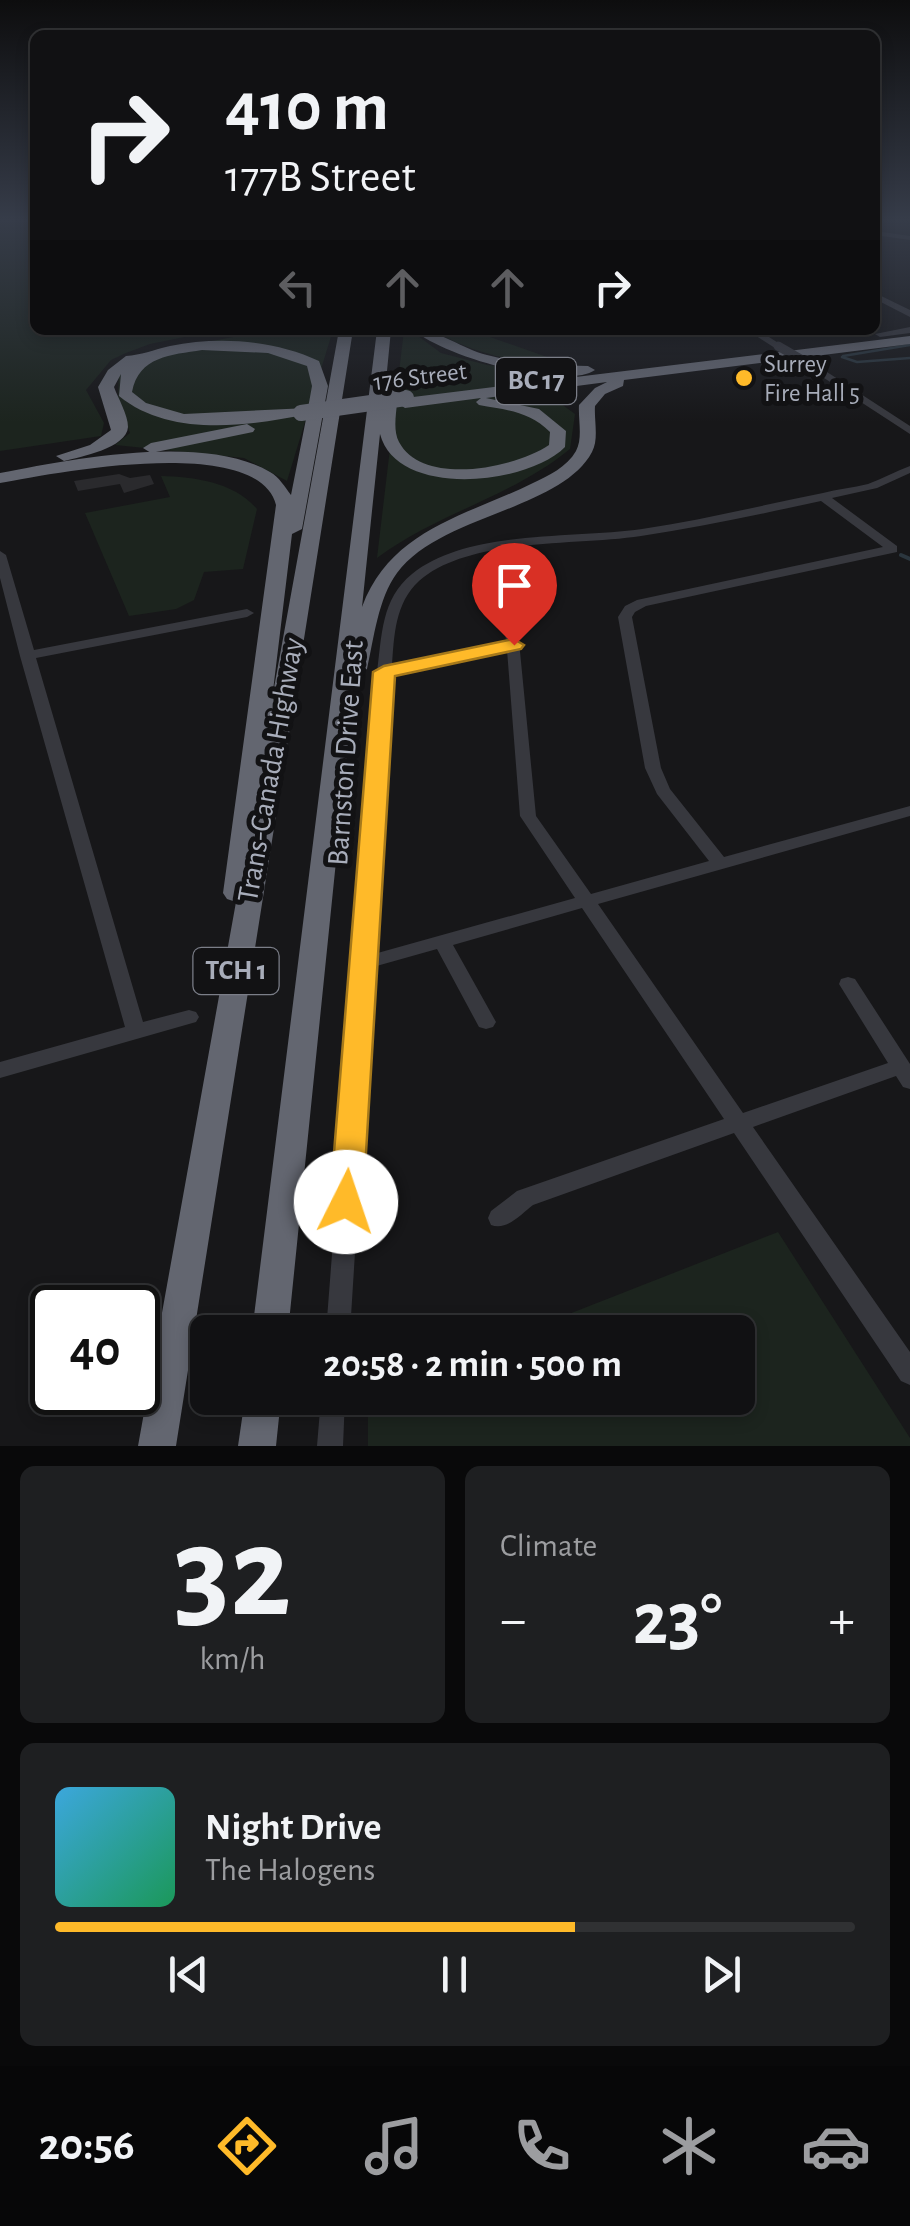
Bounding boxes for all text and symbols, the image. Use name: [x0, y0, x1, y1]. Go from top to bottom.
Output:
icon: right: [60, 70, 190, 200]
text: 410 m: [225, 73, 389, 143]
text: 177B Street: [225, 155, 416, 200]
icon: left: [270, 260, 325, 315]
icon: ahead: [375, 260, 430, 315]
icon: ahead: [480, 260, 535, 315]
icon: right: [585, 260, 640, 315]
place label: Surrey Fire Hall 5: [764, 352, 860, 406]
road number: BC 17: [496, 358, 576, 404]
street label: 176 Street: [372, 359, 468, 395]
marker: Surrey Fire Hall 5: [733, 367, 755, 389]
pin: [472, 543, 557, 646]
icon: arrive: [487, 558, 542, 613]
street label: Trans-Canada Highway: [233, 635, 309, 904]
street label: Barnston Drive East: [323, 639, 369, 867]
road number: TCH 1: [194, 948, 278, 994]
position arrow: [294, 1150, 398, 1254]
speed limit sign: 40: [30, 1285, 160, 1415]
text: 20:58 · 2 min · 500 m: [323, 1346, 622, 1384]
text: 32: [174, 1510, 291, 1640]
text: Climate: [500, 1530, 597, 1562]
text: 23°: [633, 1583, 722, 1658]
text: −: [500, 1593, 526, 1648]
text: +: [829, 1593, 855, 1648]
text: km/h: [199, 1643, 266, 1675]
text: Night Drive: [205, 1809, 381, 1847]
text: The Halogens: [205, 1854, 375, 1886]
icon: previous: [161, 1947, 216, 2002]
icon: pause: [427, 1947, 482, 2002]
icon: next: [694, 1947, 749, 2002]
icon: directions: [212, 2111, 282, 2181]
icon: music: [359, 2111, 429, 2181]
icon: phone: [507, 2111, 577, 2181]
icon: climate: [654, 2111, 724, 2181]
icon: car: [801, 2111, 871, 2181]
text: 20:56: [39, 2123, 135, 2168]

